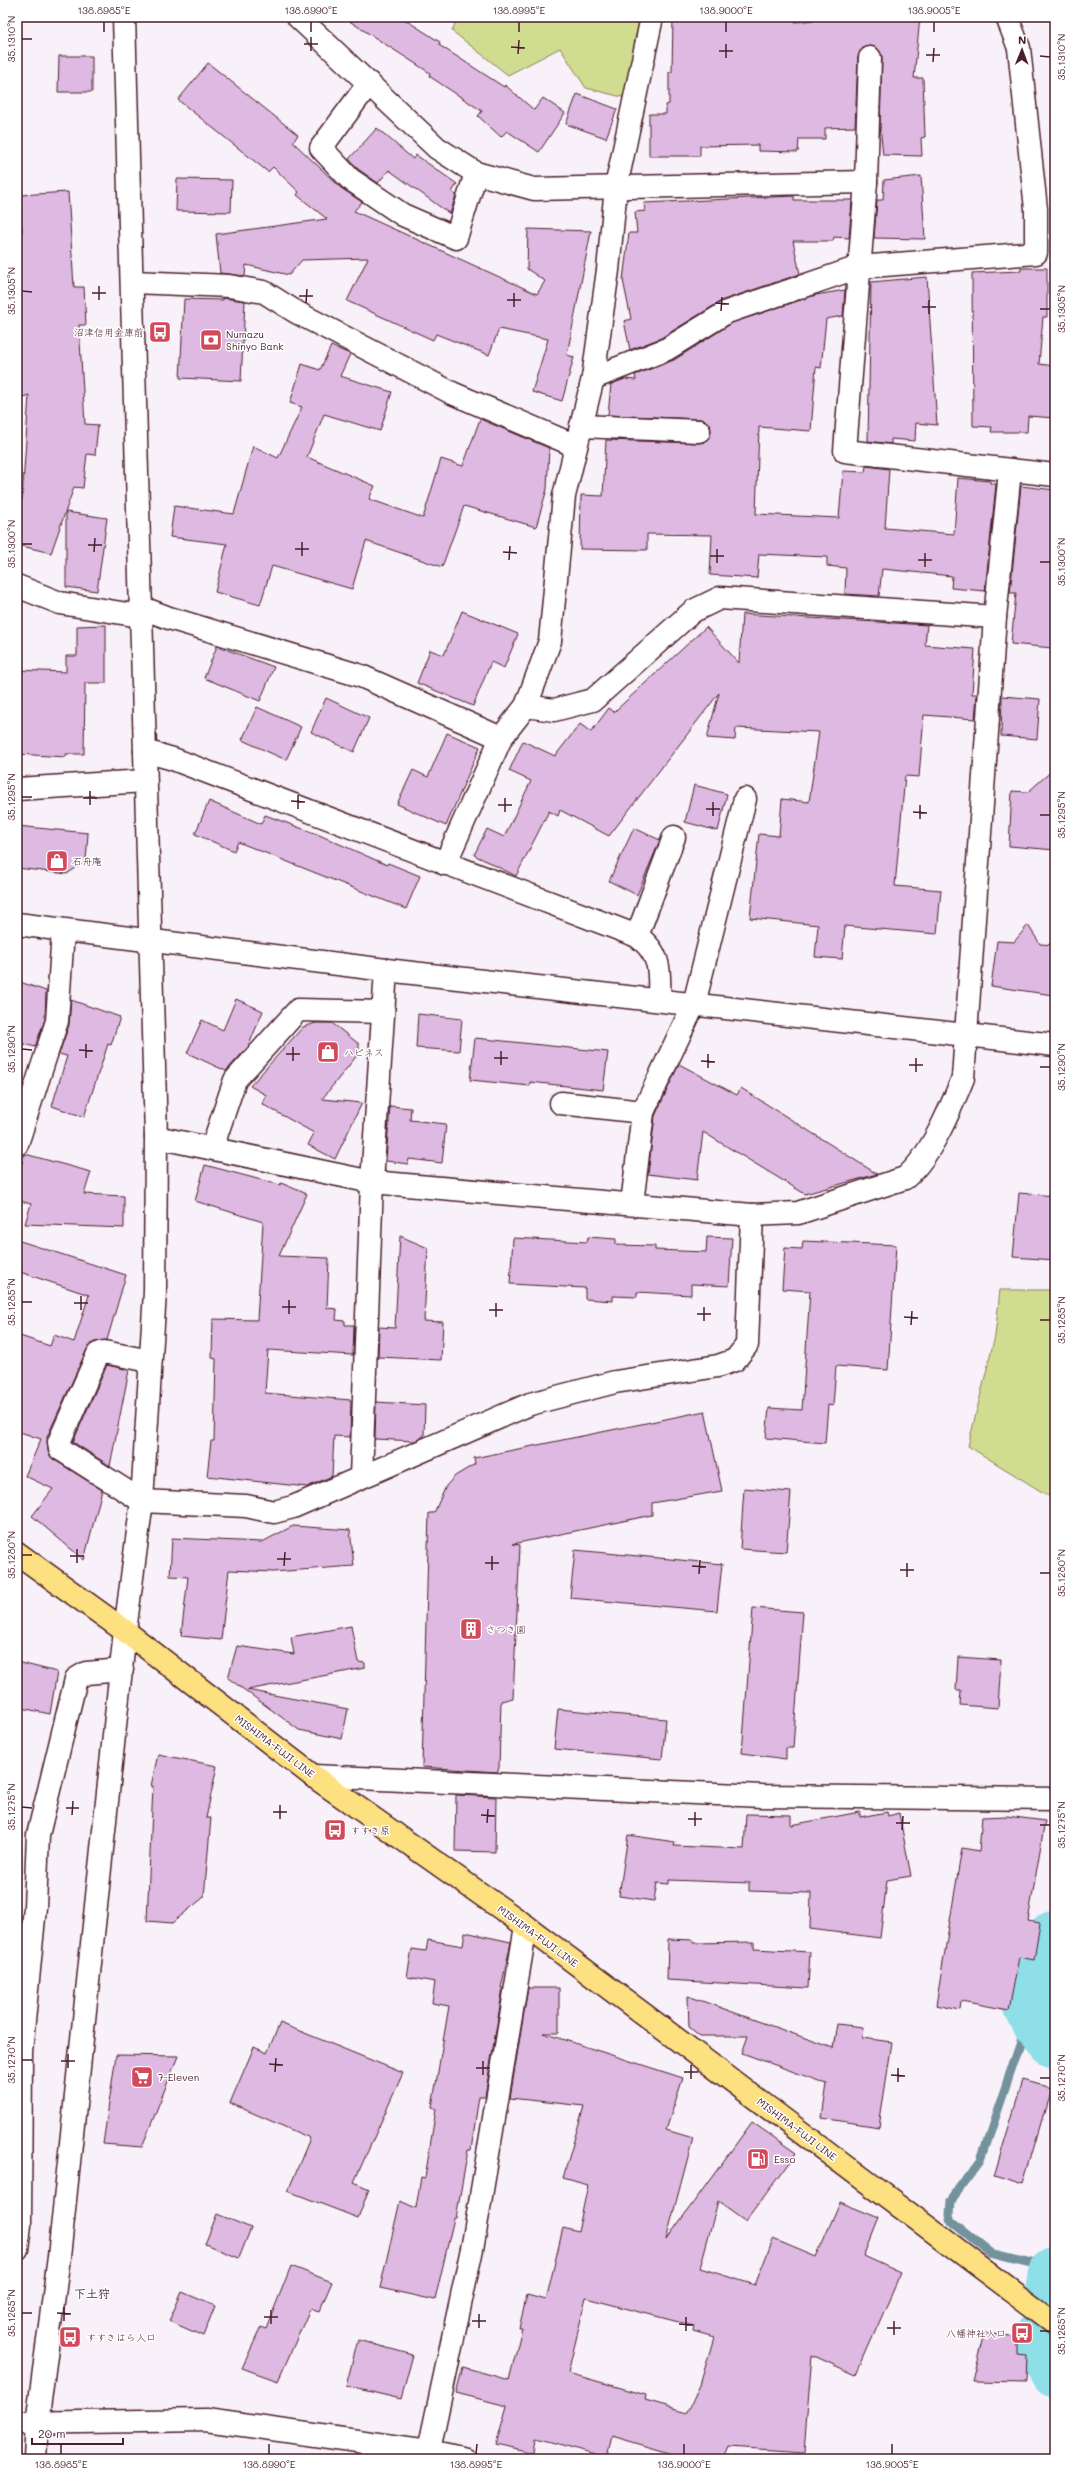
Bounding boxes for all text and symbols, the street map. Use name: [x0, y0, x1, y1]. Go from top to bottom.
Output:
text: 138.8985°E: [78, 3, 131, 17]
text: 138.8990°E: [285, 3, 338, 17]
text: 138.8995°E: [493, 3, 546, 17]
text: 138.9000°E: [699, 3, 753, 17]
text: 138.9005°E: [908, 3, 961, 17]
text: 35.1310°N: [4, 16, 18, 62]
north arrow: [1002, 30, 1042, 70]
text: N: [1018, 32, 1026, 47]
text: 35.1310°N: [1054, 34, 1068, 80]
text: 35.1305°N: [4, 267, 18, 315]
text: 35.1305°N: [1054, 285, 1068, 333]
bus stop icon: 沼津信用金庫前: [147, 319, 173, 345]
place label: 沼津信用金庫前: [74, 325, 144, 339]
bank icon: Numazu Shinyo Bank: [198, 327, 224, 353]
place label: Numazu Shinyo Bank: [226, 327, 284, 353]
text: 35.1300°N: [4, 520, 18, 568]
text: 35.1300°N: [1054, 538, 1068, 586]
text: 35.1295°N: [4, 773, 18, 821]
text: 35.1295°N: [1054, 791, 1068, 839]
shop icon: 石舟庵: [44, 848, 70, 874]
place label: 石舟庵: [72, 854, 102, 868]
text: 35.1290°N: [4, 1025, 18, 1073]
shop icon: ハピネス: [315, 1039, 341, 1065]
text: 35.1290°N: [1054, 1043, 1068, 1091]
place label: ハピネス: [344, 1045, 384, 1059]
text: 35.1285°N: [4, 1278, 18, 1326]
text: 35.1285°N: [1054, 1296, 1068, 1344]
text: 35.1280°N: [4, 1531, 18, 1579]
text: 35.1280°N: [1054, 1549, 1068, 1597]
building icon: さつき園: [458, 1616, 484, 1642]
place label: さつき園: [486, 1622, 526, 1636]
street label: MISHIMA-FUJI LINE: [232, 1711, 318, 1781]
text: 35.1275°N: [4, 1783, 18, 1831]
text: 35.1275°N: [1054, 1801, 1068, 1849]
bus stop icon: すすき原: [322, 1817, 348, 1843]
place label: すすき原: [350, 1823, 390, 1837]
street label: MISHIMA-FUJI LINE: [495, 1902, 581, 1970]
text: 35.1270°N: [4, 2036, 18, 2084]
text: 35.1270°N: [1054, 2054, 1068, 2102]
supermarket icon: 7-Eleven: [129, 2064, 155, 2090]
place label: 7-Eleven: [158, 2070, 199, 2084]
street label: MISHIMA-FUJI LINE: [754, 2094, 840, 2164]
fuel station icon: Esso: [745, 2146, 771, 2172]
place label: Esso: [774, 2152, 795, 2166]
district label: 下土狩: [74, 2285, 110, 2301]
text: 35.1265°N: [4, 2289, 18, 2337]
text: 35.1265°N: [1054, 2307, 1068, 2355]
bus stop icon: 八幡神社入口: [1009, 2320, 1035, 2346]
bus stop icon: すすきはら入口: [57, 2324, 83, 2350]
place label: 八幡神社入口: [946, 2326, 1006, 2340]
place label: すすきはら入口: [86, 2330, 156, 2344]
scale bar: [32, 2420, 123, 2446]
text: 20 m: [38, 2425, 66, 2441]
text: 138.8985°E: [35, 2457, 88, 2471]
text: 138.8990°E: [243, 2457, 296, 2471]
text: 138.8995°E: [450, 2457, 503, 2471]
text: 138.9000°E: [657, 2457, 711, 2471]
text: 138.9005°E: [866, 2457, 919, 2471]

